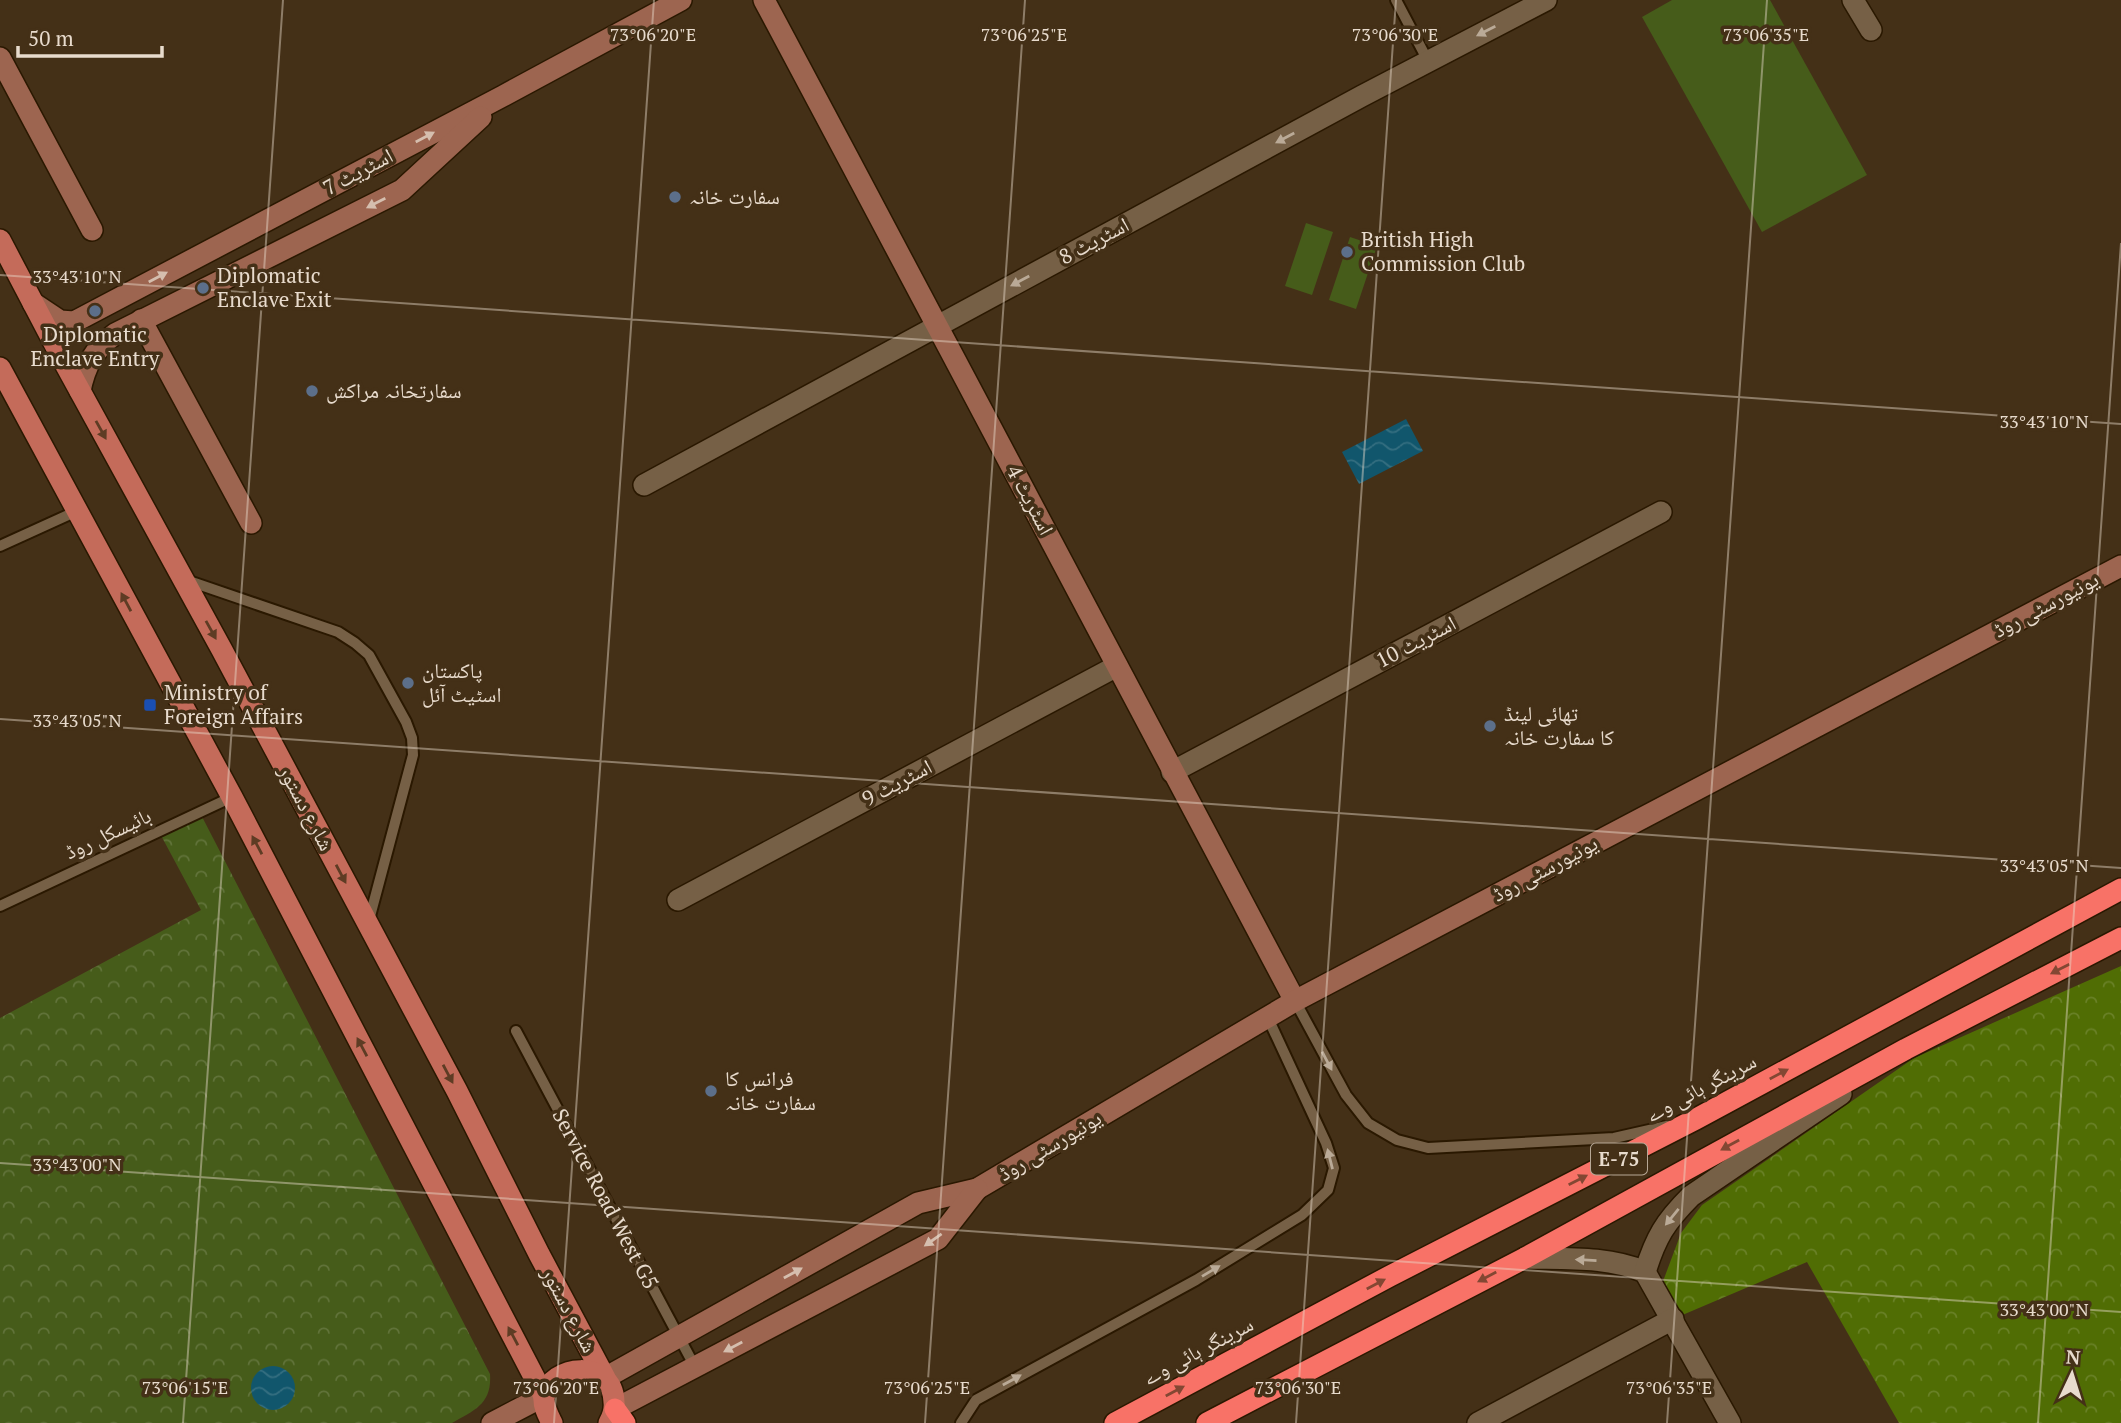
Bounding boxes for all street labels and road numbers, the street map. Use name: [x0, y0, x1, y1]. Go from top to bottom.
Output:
street label: اسٹریٹ 7: [318, 141, 397, 201]
street label: اسٹریٹ 8: [1054, 210, 1133, 270]
street label: اسٹریٹ 4: [1001, 460, 1061, 539]
street label: یونیورسٹی روڈ: [1988, 565, 2103, 644]
street label: اسٹریٹ 10: [1371, 608, 1460, 674]
street label: اسٹریٹ 9: [857, 752, 936, 812]
street label: شارع دستور: [272, 759, 341, 855]
street label: بائیسکل روڈ: [60, 801, 155, 865]
street label: یونیورسٹی روڈ: [1487, 829, 1602, 908]
street label: سرینگر ہائی وے: [1640, 1046, 1761, 1128]
street label: Service Road West G5: [546, 1103, 665, 1294]
street label: یونیورسٹی روڈ: [993, 1103, 1106, 1187]
road number: E-75: [1591, 1144, 1647, 1175]
street label: شارع دستور: [535, 1261, 604, 1357]
street label: سرینگر ہائی وے: [1137, 1309, 1258, 1391]

